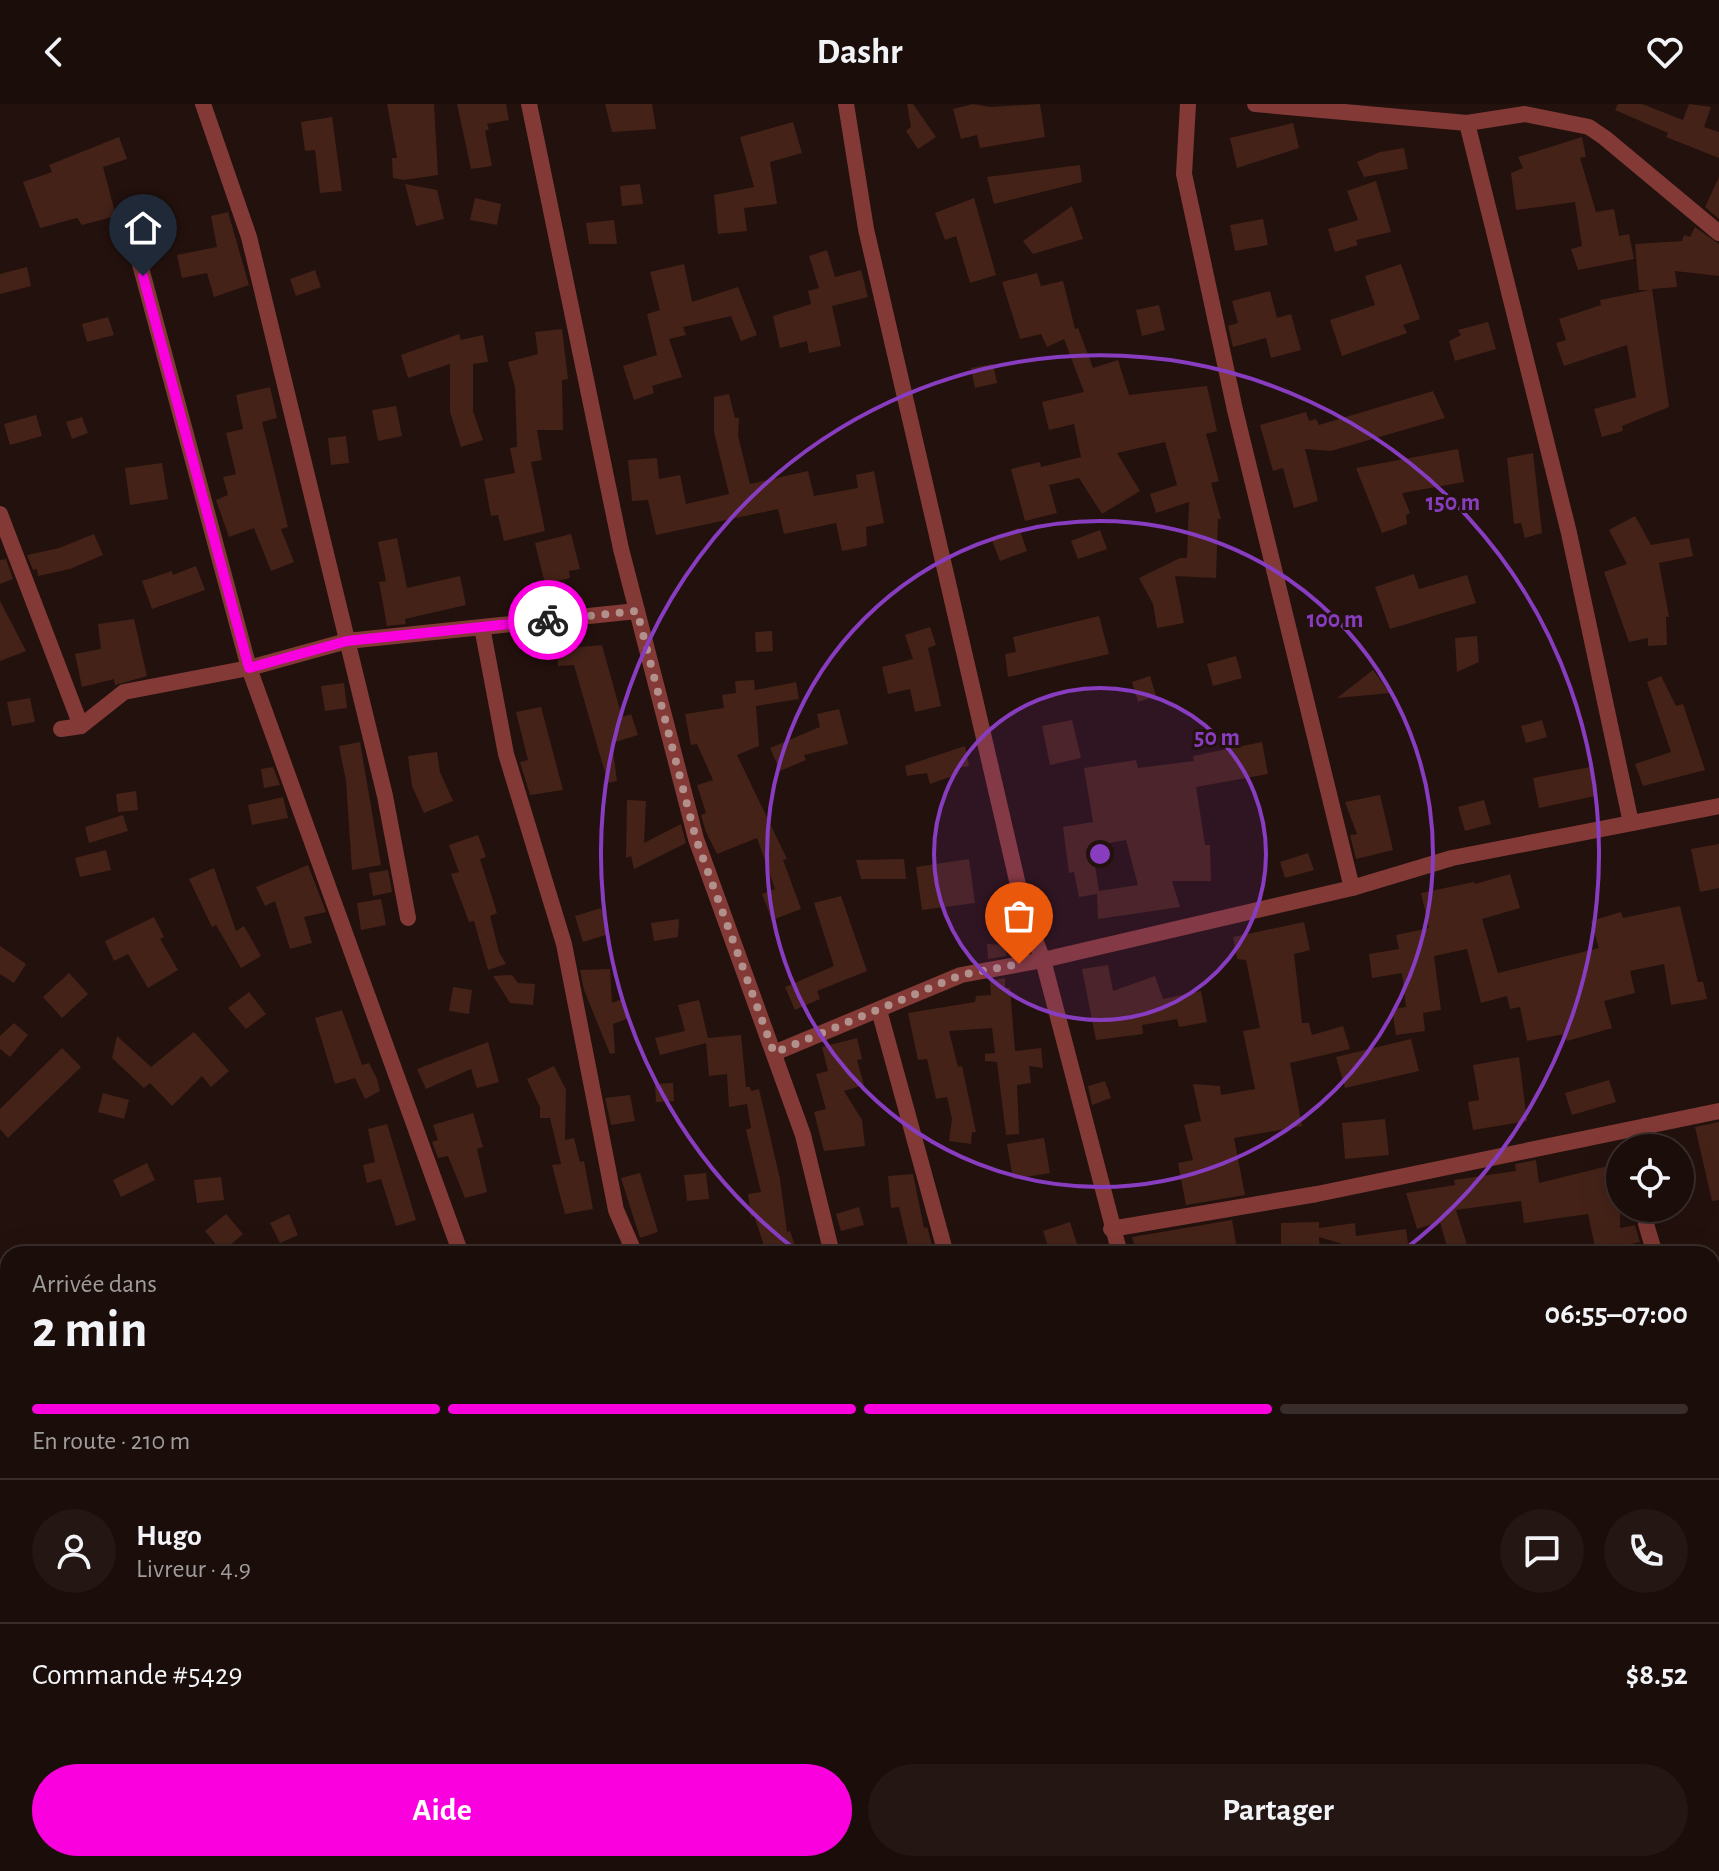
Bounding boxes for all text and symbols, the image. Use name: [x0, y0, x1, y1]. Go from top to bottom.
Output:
icon: back: [32, 30, 76, 74]
icon: heart: [1643, 30, 1687, 74]
text: Dashr: [816, 34, 903, 70]
pin: [109, 194, 177, 276]
icon: home: [121, 206, 165, 250]
text: 150 m: [1426, 491, 1480, 515]
courier: [508, 580, 588, 660]
icon: bike: [526, 598, 570, 642]
text: 100 m: [1307, 608, 1363, 632]
text: 50 m: [1194, 726, 1240, 750]
centre of rings: [1086, 840, 1114, 868]
pin: [985, 882, 1053, 964]
icon: bag: [997, 894, 1041, 938]
map controls: [1606, 1134, 1694, 1222]
button: locate: [1606, 1134, 1694, 1222]
text: Arrivée dans: [32, 1271, 157, 1297]
text: 06:55–07:00: [1545, 1299, 1688, 1329]
text: 2 min: [32, 1304, 147, 1356]
text: En route · 210 m: [32, 1428, 190, 1454]
button: person: [32, 1509, 116, 1593]
button: chat: [1500, 1509, 1584, 1593]
button: phone: [1604, 1509, 1688, 1593]
text: Hugo: [136, 1521, 202, 1551]
text: Livreur · 4.9: [136, 1556, 251, 1582]
text: Commande #5429: [32, 1660, 243, 1690]
text: $8.52: [1626, 1660, 1688, 1690]
button: Aide: [32, 1764, 852, 1856]
button: Partager: [868, 1764, 1688, 1856]

